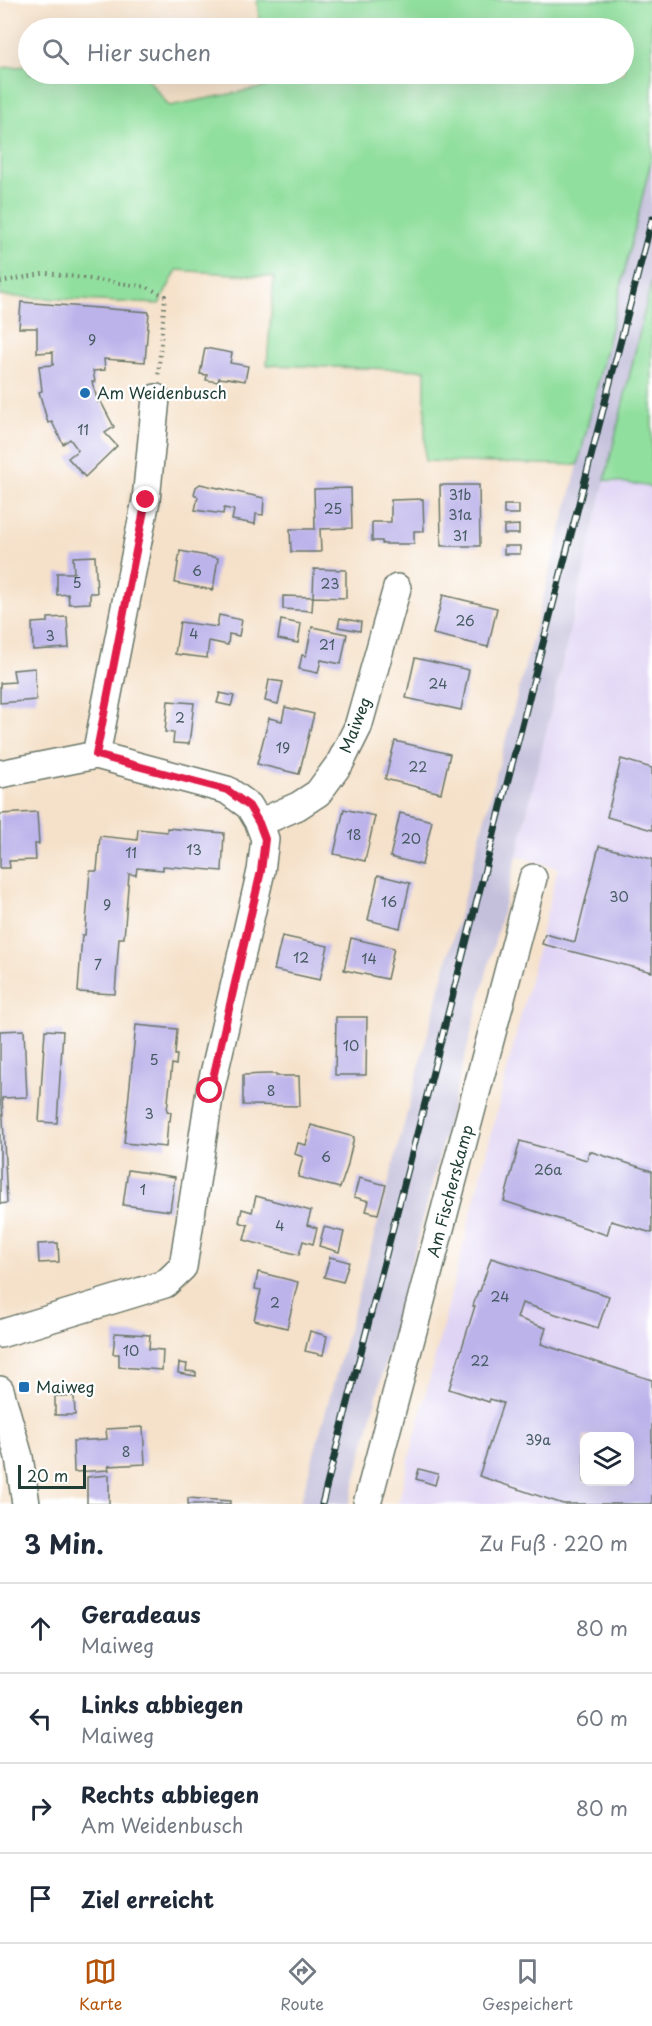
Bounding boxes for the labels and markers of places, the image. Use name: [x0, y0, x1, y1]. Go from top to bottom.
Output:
place label: Am Weidenbusch: [97, 380, 227, 404]
marker: Am Weidenbusch: [78, 386, 92, 400]
place label: Maiweg: [36, 1374, 95, 1398]
marker: Maiweg: [17, 1380, 31, 1394]

